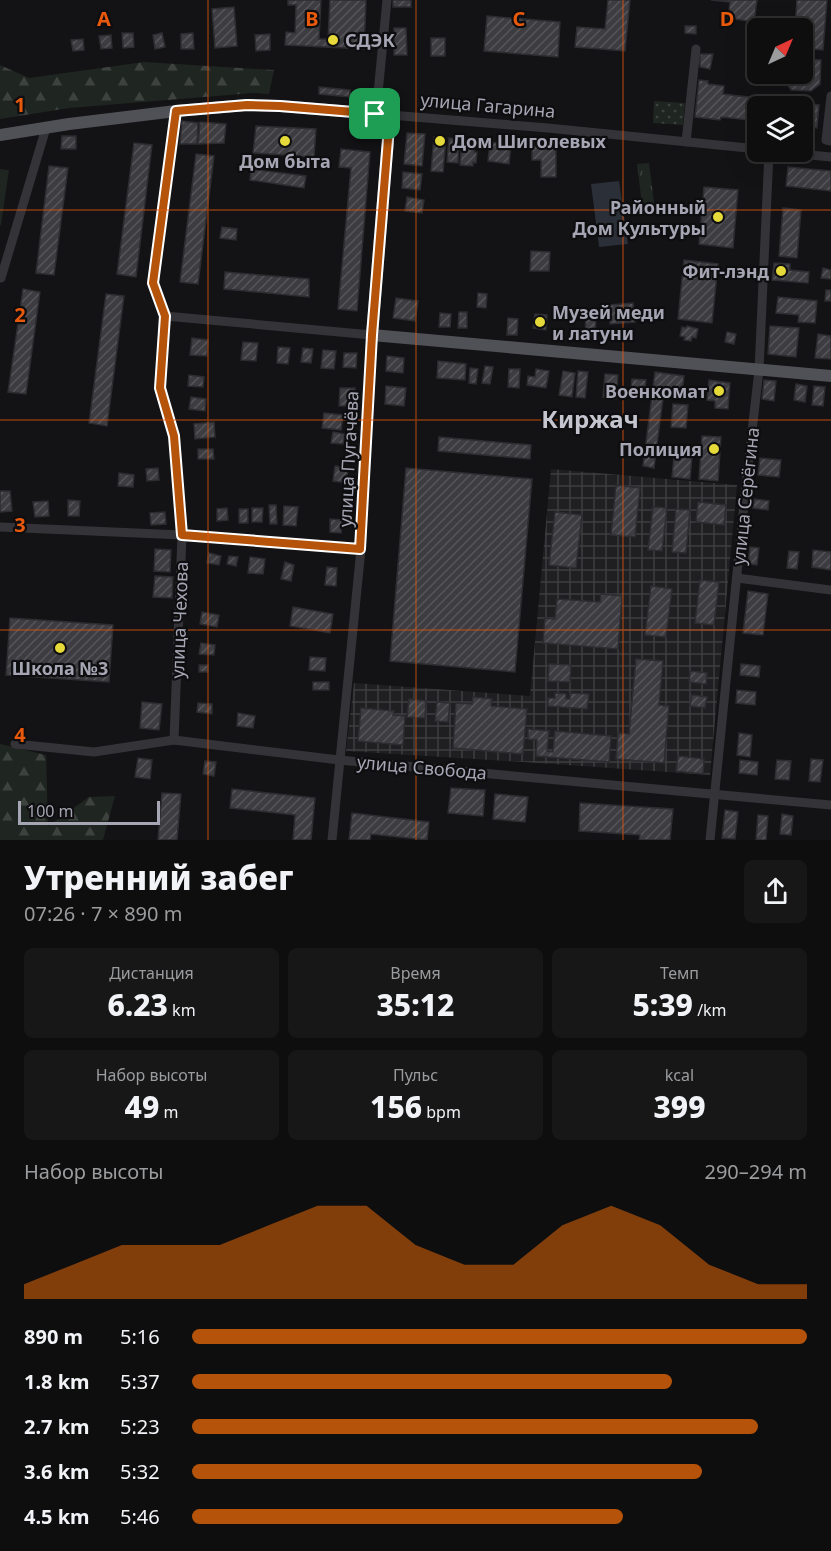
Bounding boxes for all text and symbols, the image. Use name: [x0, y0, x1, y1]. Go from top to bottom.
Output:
text: A: [97, 5, 111, 32]
text: B: [305, 5, 319, 32]
text: C: [513, 5, 526, 32]
text: D: [720, 5, 734, 32]
north arrow: [747, 18, 813, 84]
map controls: [747, 18, 813, 162]
place label: СДЭК: [345, 28, 395, 52]
marker: СДЭК: [326, 33, 340, 47]
street label: улица Гагарина: [420, 87, 556, 123]
pin: [349, 88, 400, 139]
text: 1: [14, 91, 26, 118]
button: layers: [747, 96, 813, 162]
icon: arrive: [358, 97, 391, 130]
place label: Дом Шиголевых: [452, 129, 607, 153]
marker: Дом быта: [278, 134, 292, 148]
marker: Дом Шиголевых: [433, 134, 447, 148]
place label: Дом быта: [239, 149, 331, 173]
place label: Районный Дом Культуры: [572, 195, 706, 240]
marker: Районный Дом Культуры: [711, 210, 725, 224]
place label: Фит-лэнд: [682, 259, 770, 283]
marker: Фит-лэнд: [774, 264, 788, 278]
place label: Музей меди и латуни: [552, 300, 665, 345]
text: 2: [14, 301, 26, 328]
marker: Музей меди и латуни: [533, 315, 547, 329]
place label: Военкомат: [605, 379, 707, 403]
marker: Военкомат: [712, 384, 726, 398]
street label: улица Пугачёва: [332, 390, 364, 528]
district label: Киржач: [541, 402, 639, 435]
street label: улица Серёгина: [726, 426, 764, 566]
place label: Полиция: [619, 437, 702, 461]
marker: Полиция: [707, 442, 721, 456]
text: 3: [14, 511, 26, 538]
street label: улица Чехова: [165, 561, 193, 679]
marker: Школа №3: [53, 641, 67, 655]
place label: Школа №3: [12, 656, 108, 680]
text: 4: [14, 721, 26, 748]
street label: улица Свобода: [356, 749, 488, 785]
scale bar: [18, 798, 160, 826]
text: 100 m: [27, 800, 74, 822]
text: Утренний забег: [24, 855, 293, 900]
button: share: [744, 860, 807, 923]
text: 07:26 · 7 × 890 m: [24, 900, 182, 927]
text: Дистанция: [109, 962, 194, 984]
text: Время: [390, 962, 441, 984]
text: Темп: [660, 962, 699, 984]
text: 6.23: [107, 984, 168, 1025]
text: 35:12: [377, 984, 454, 1025]
text: 5:39: [632, 984, 693, 1025]
text: km: [168, 999, 196, 1021]
text: /km: [693, 999, 727, 1021]
text: Набор высоты: [96, 1064, 207, 1086]
text: Пульс: [393, 1064, 438, 1086]
text: kcal: [665, 1064, 694, 1086]
text: 49: [125, 1086, 159, 1127]
text: 156: [370, 1086, 422, 1127]
text: 399: [653, 1086, 706, 1127]
text: m: [159, 1101, 178, 1123]
text: bpm: [422, 1101, 461, 1123]
text: Набор высоты: [24, 1158, 163, 1185]
text: 290–294 m: [704, 1158, 807, 1185]
text: 890 m: [24, 1323, 83, 1350]
text: 5:16: [120, 1323, 160, 1350]
text: 1.8 km: [24, 1368, 90, 1395]
text: 5:37: [120, 1368, 160, 1395]
text: 2.7 km: [24, 1413, 90, 1440]
text: 5:23: [120, 1413, 160, 1440]
text: 3.6 km: [24, 1458, 90, 1485]
text: 5:32: [120, 1458, 160, 1485]
text: 4.5 km: [24, 1503, 90, 1530]
text: 5:46: [120, 1503, 160, 1530]

